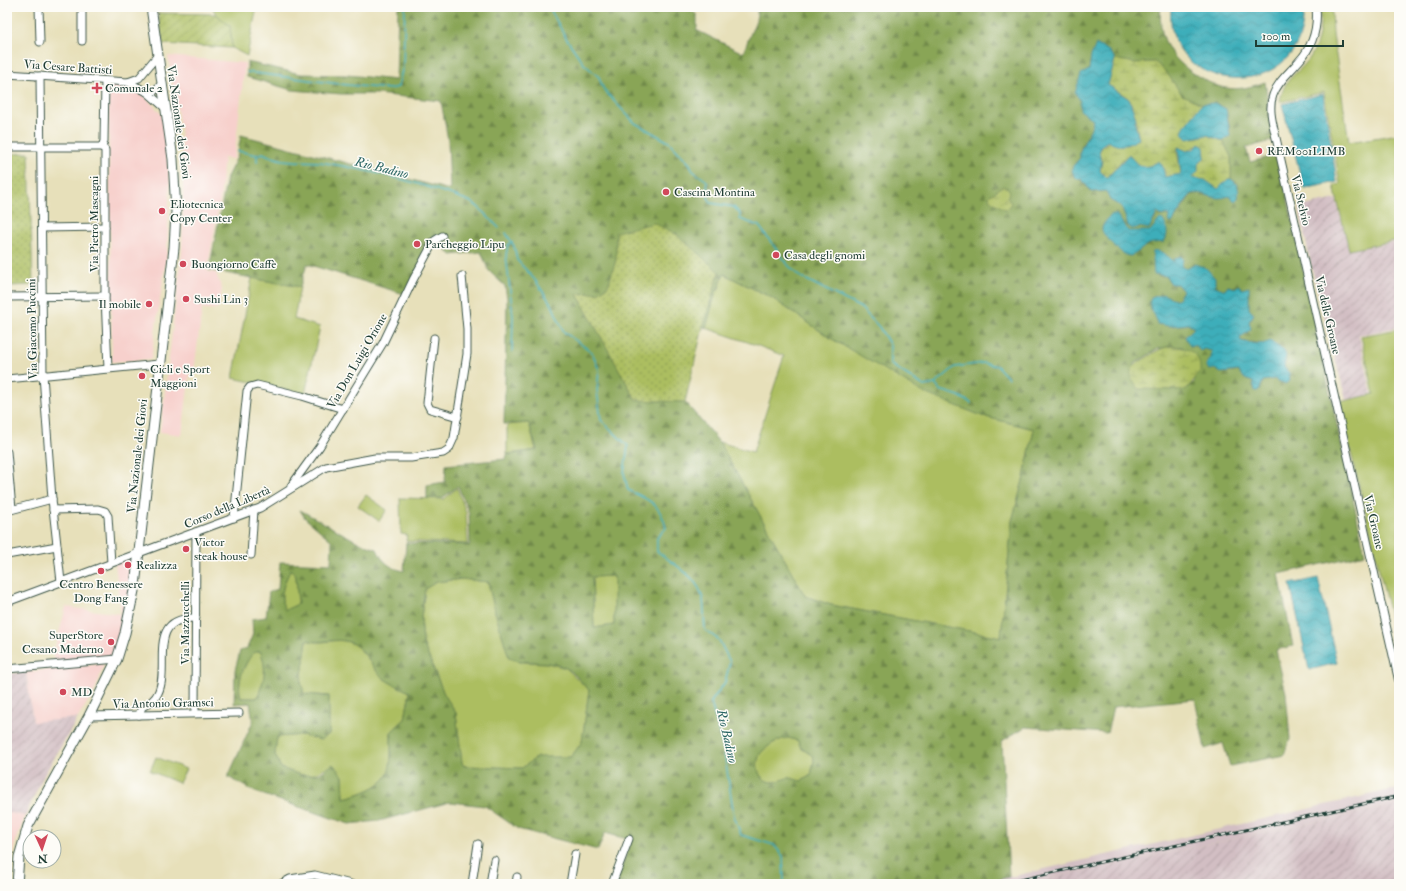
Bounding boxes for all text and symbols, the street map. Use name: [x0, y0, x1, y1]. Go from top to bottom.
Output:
scale bar: [1256, 22, 1343, 48]
text: 100 m: [1262, 29, 1291, 44]
street label: Via Cesare Battisti: [23, 57, 113, 78]
street label: Via Nazionale dei Giovi: [163, 64, 194, 180]
place label: Comunale 2: [105, 81, 163, 96]
marker: Comunale 2: [92, 83, 102, 93]
place label: REM001LIMB: [1267, 144, 1346, 159]
marker: REM001LIMB: [1254, 146, 1264, 156]
water label: Rio Badino: [352, 153, 410, 182]
street label: Via Stelvio: [1287, 173, 1314, 227]
street label: Via Pietro Mascagni: [87, 176, 102, 272]
place label: Cascina Montina: [674, 185, 756, 200]
marker: Cascina Montina: [661, 187, 671, 197]
place label: Eliotecnica Copy Center: [170, 197, 232, 226]
marker: Eliotecnica Copy Center: [157, 206, 167, 216]
place label: Parcheggio Lipu: [425, 237, 505, 252]
marker: Parcheggio Lipu: [412, 239, 422, 249]
place label: Casa degli gnomi: [784, 248, 865, 263]
marker: Casa degli gnomi: [771, 250, 781, 260]
place label: Buongiorno Caffè: [191, 257, 276, 272]
marker: Buongiorno Caffè: [178, 259, 188, 269]
street label: Via delle Groane: [1311, 274, 1344, 356]
street label: Via Giacomo Puccini: [24, 278, 41, 380]
place label: Sushi Lin 3: [194, 292, 248, 307]
marker: Sushi Lin 3: [181, 294, 191, 304]
place label: Il mobile: [98, 297, 141, 312]
marker: Il mobile: [144, 299, 154, 309]
street label: Via Don Luigi Orione: [324, 311, 391, 412]
place label: Cicli e Sport Maggioni: [150, 362, 210, 391]
marker: Cicli e Sport Maggioni: [137, 371, 147, 381]
street label: Via Nazionale dei Giovi: [124, 398, 151, 514]
street label: Corso della Libertà: [182, 482, 273, 532]
street label: Via Groane: [1360, 493, 1387, 551]
place label: Victor steak house: [194, 535, 248, 564]
marker: Victor steak house: [181, 544, 191, 554]
place label: Realizza: [136, 558, 178, 573]
marker: Realizza: [123, 560, 133, 570]
marker: Centro Benessere Dong Fang: [96, 566, 106, 576]
place label: Centro Benessere Dong Fang: [59, 577, 143, 606]
street label: Via Mazzucchelli: [178, 581, 193, 665]
place label: SuperStore Cesano Maderno: [22, 628, 103, 657]
marker: SuperStore Cesano Maderno: [106, 637, 116, 647]
place label: MD: [71, 685, 93, 700]
marker: MD: [58, 687, 68, 697]
street label: Via Antonio Gramsci: [112, 695, 214, 712]
water label: Rio Badino: [713, 707, 741, 765]
north arrow: [22, 829, 62, 869]
text: N: [36, 852, 49, 865]

